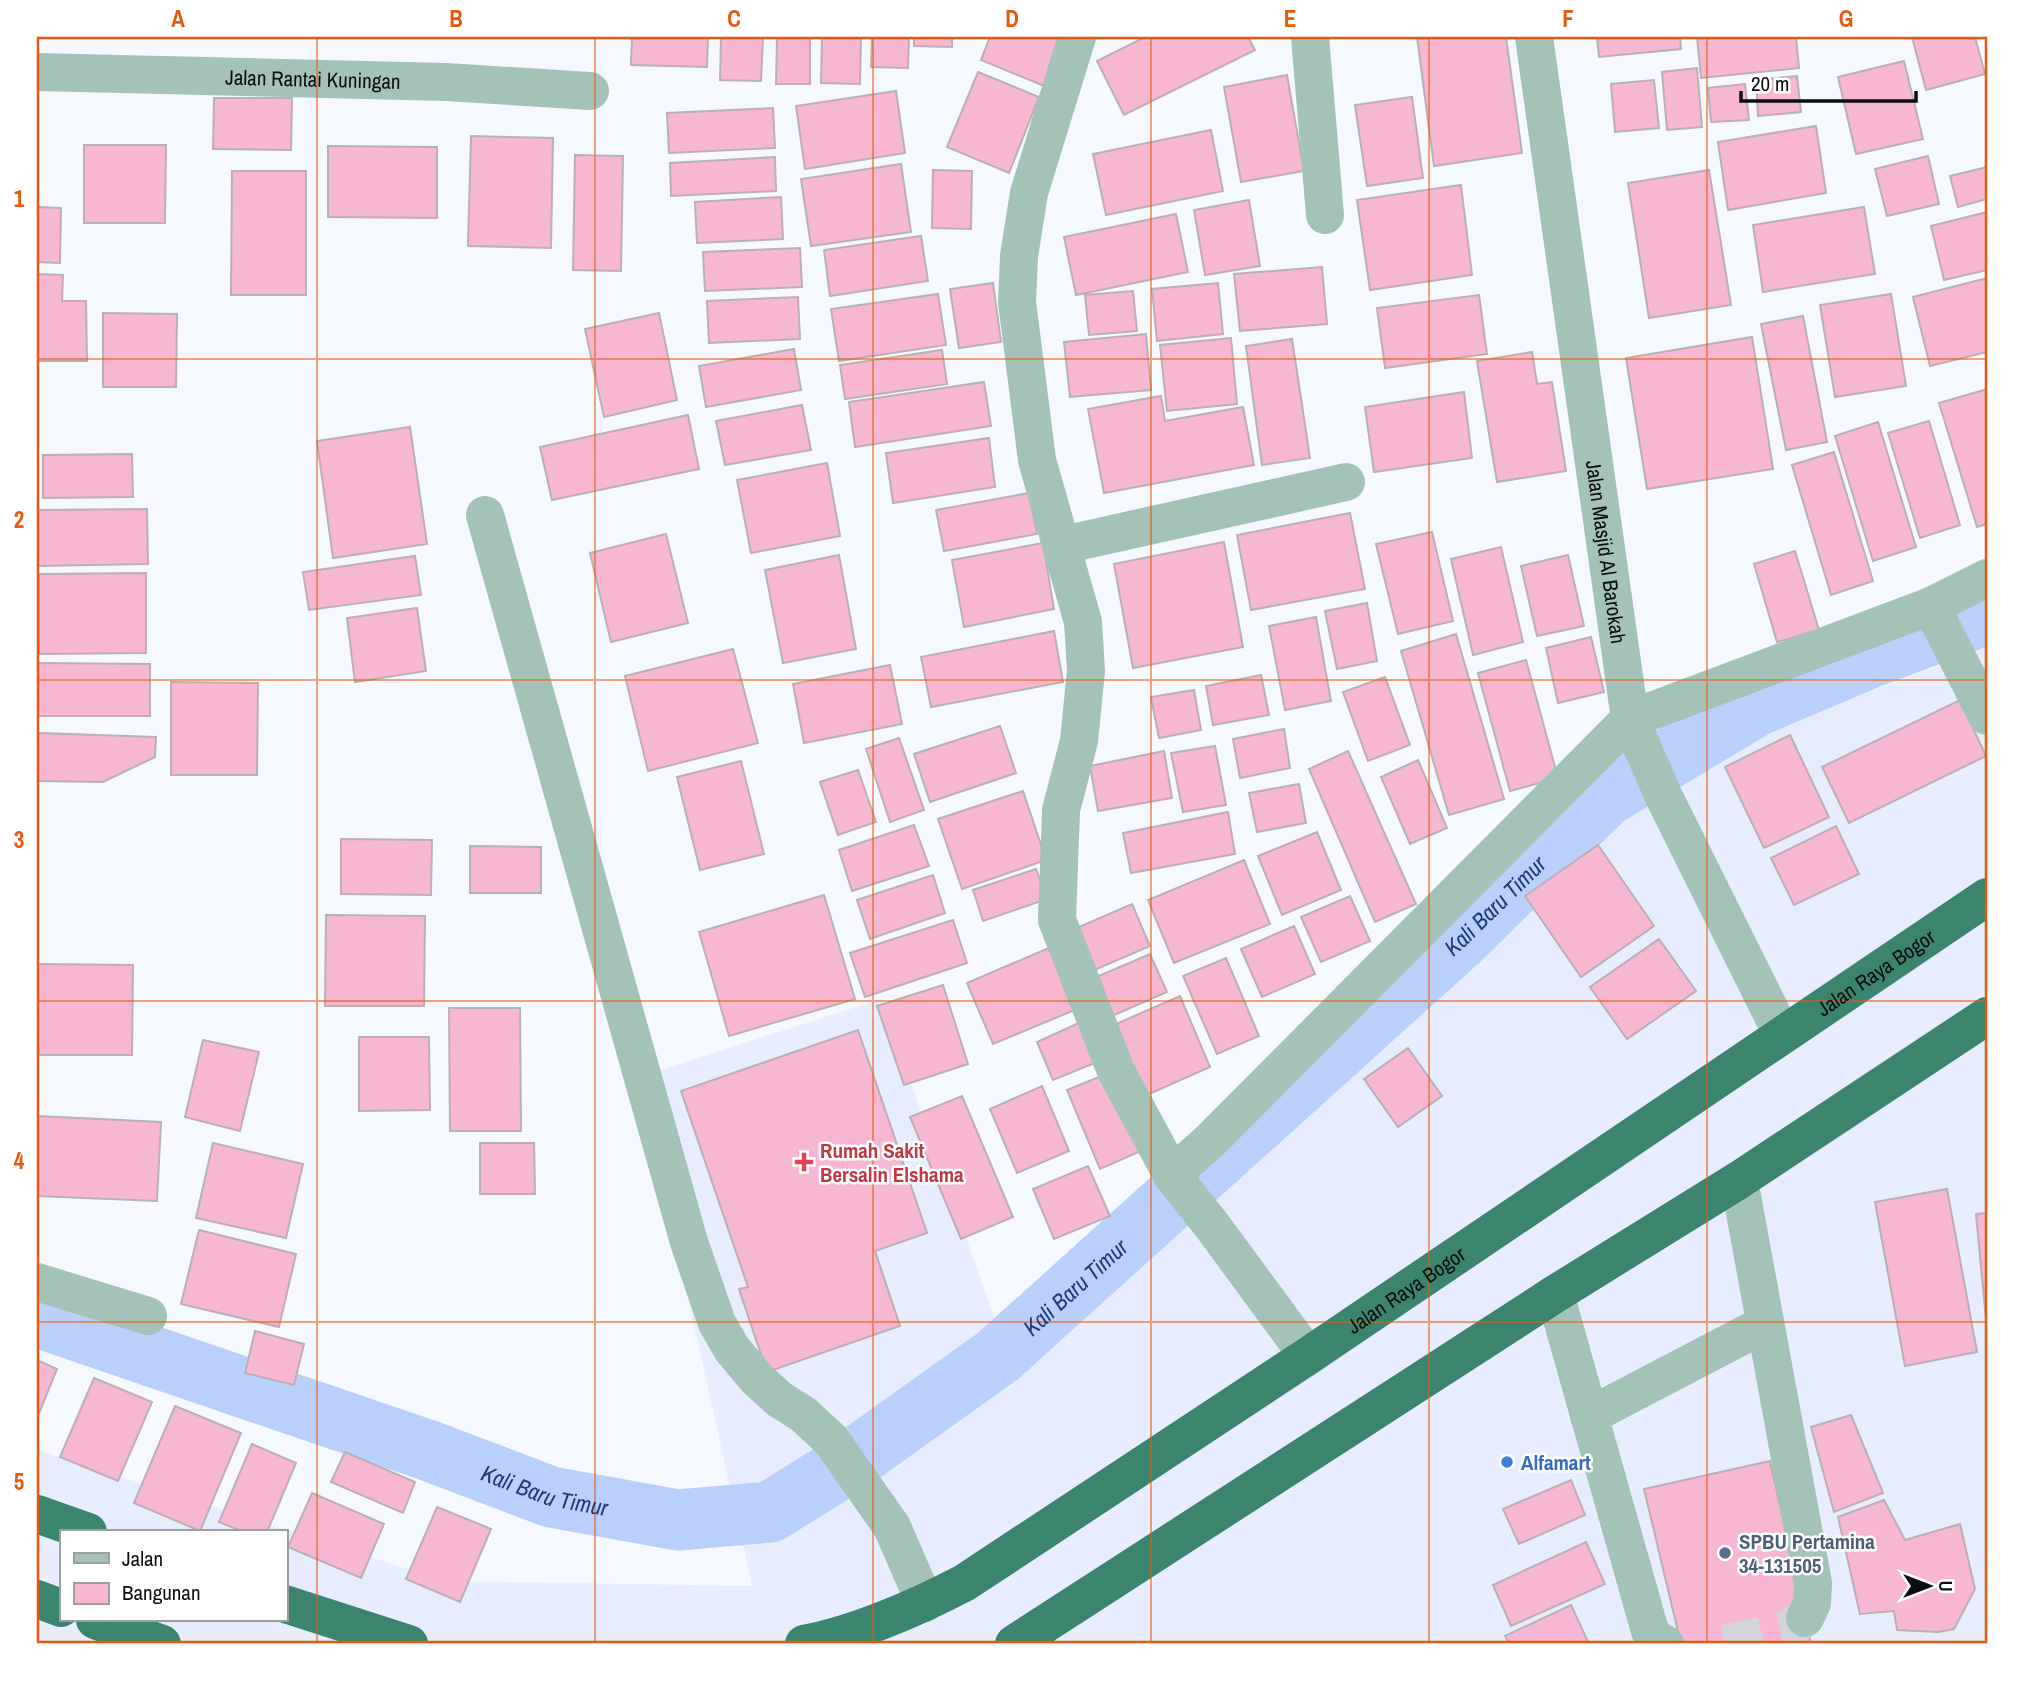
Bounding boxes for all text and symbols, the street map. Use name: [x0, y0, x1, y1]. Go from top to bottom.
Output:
text: A: [171, 3, 185, 34]
text: B: [449, 3, 463, 34]
text: C: [727, 3, 741, 34]
text: D: [1005, 3, 1019, 34]
text: E: [1284, 3, 1296, 34]
text: F: [1562, 3, 1574, 34]
text: G: [1839, 3, 1853, 34]
scale bar: [1741, 60, 1916, 104]
street label: Jalan Rantai Kuningan: [225, 62, 401, 95]
text: 20 m: [1751, 69, 1789, 98]
text: 1: [14, 183, 25, 214]
street label: Jalan Masjid Al Barokah: [1579, 458, 1634, 645]
text: 2: [14, 504, 24, 535]
text: 3: [14, 824, 24, 855]
water label: Kali Baru Timur: [1437, 848, 1553, 962]
street label: Jalan Raya Bogor: [1811, 922, 1941, 1023]
place label: Rumah Sakit Bersalin Elshama: [820, 1136, 964, 1189]
text: 4: [14, 1145, 25, 1176]
marker: Rumah Sakit Bersalin Elshama: [794, 1152, 814, 1172]
water label: Kali Baru Timur: [1016, 1231, 1134, 1342]
street label: Jalan Raya Bogor: [1341, 1239, 1471, 1340]
place label: Alfamart: [1521, 1448, 1591, 1477]
marker: Alfamart: [1499, 1454, 1515, 1470]
water label: Kali Baru Timur: [477, 1457, 611, 1523]
text: 5: [14, 1466, 24, 1497]
place label: SPBU Pertamina 34-131505: [1739, 1527, 1875, 1580]
legend: [60, 1530, 287, 1622]
text: Jalan: [122, 1544, 163, 1573]
marker: SPBU Pertamina 34-131505: [1717, 1545, 1733, 1561]
north arrow: [1895, 1552, 1965, 1622]
text: Bangunan: [122, 1578, 201, 1607]
text: U: [1933, 1580, 1959, 1592]

